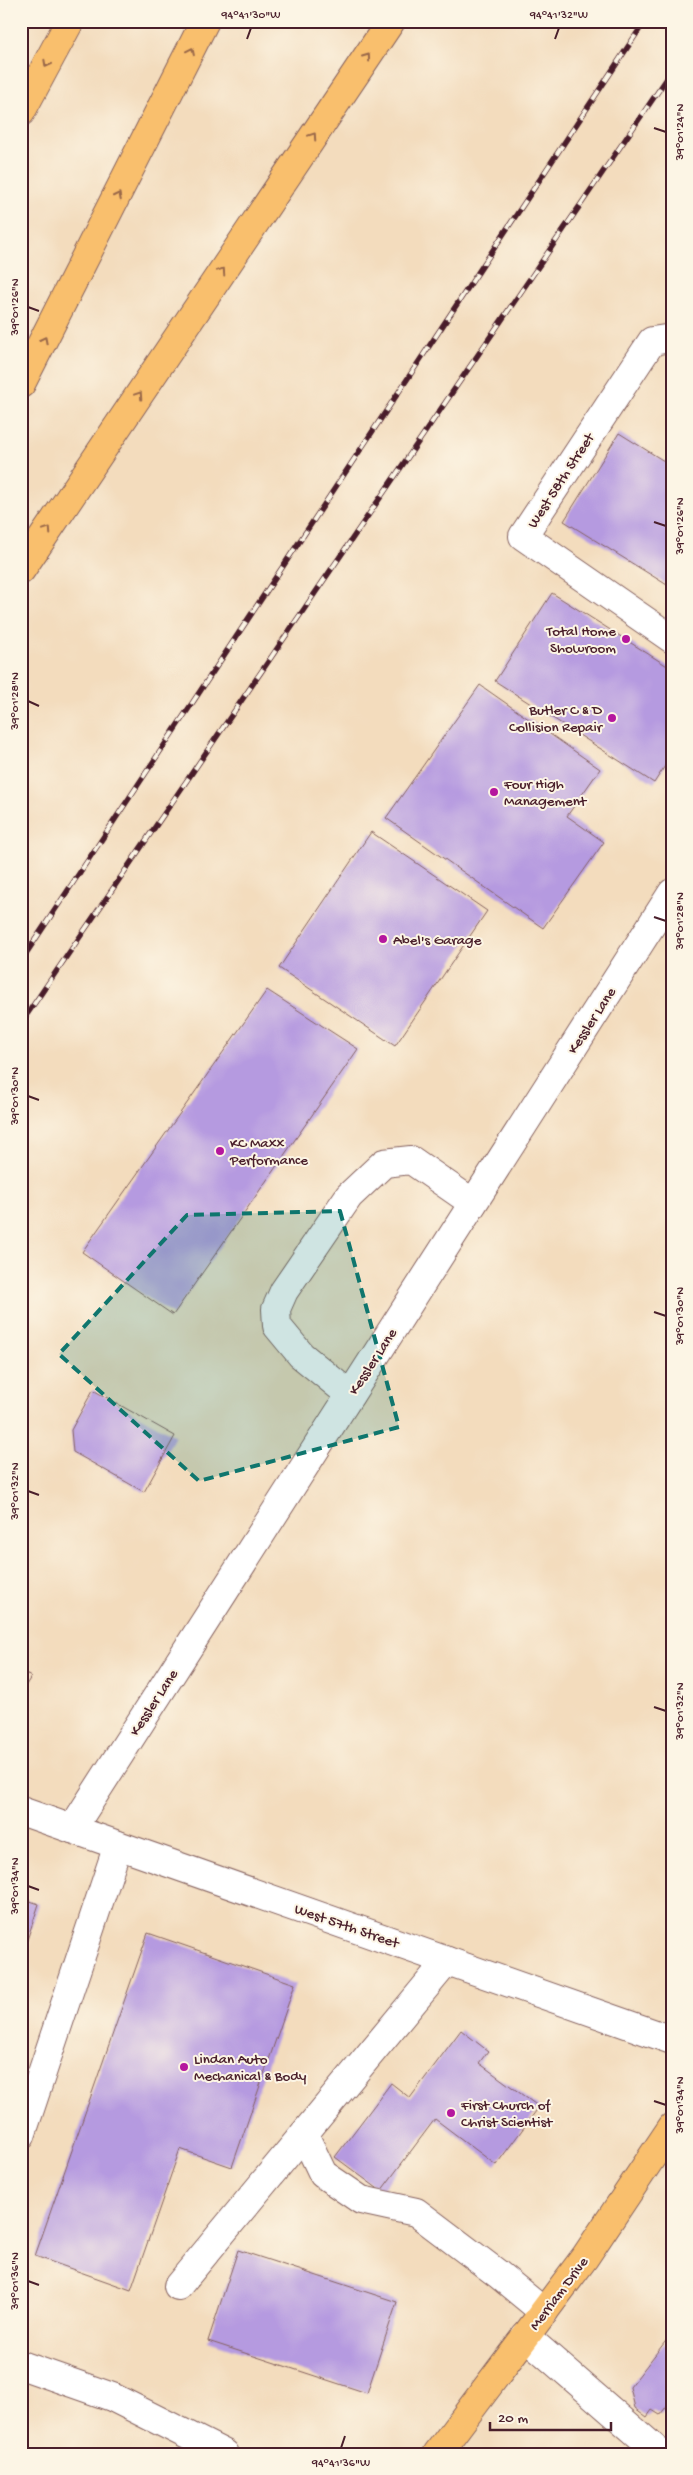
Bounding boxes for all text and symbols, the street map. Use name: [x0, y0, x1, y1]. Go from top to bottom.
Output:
text: 94°41'30"W: [221, 9, 280, 23]
text: 94°41'32"W: [529, 9, 588, 23]
one-way arrow: [185, 47, 195, 56]
one-way arrow: [361, 53, 370, 62]
one-way arrow: [43, 59, 53, 68]
text: 39°01'24"N: [674, 103, 688, 161]
one-way arrow: [307, 132, 316, 142]
one-way arrow: [112, 192, 122, 201]
one-way arrow: [216, 267, 225, 276]
text: 39°01'26"N: [9, 278, 23, 337]
one-way arrow: [37, 336, 48, 345]
one-way arrow: [133, 391, 142, 400]
street label: West 58th Street: [524, 429, 600, 532]
text: 39°01'26"N: [674, 497, 688, 556]
one-way arrow: [42, 526, 52, 535]
place label: Total Home Showroom: [545, 623, 616, 658]
marker: Total Home Showroom: [620, 633, 632, 645]
text: 39°01'28"N: [9, 672, 23, 731]
place label: Butler C & D Collision Repair: [509, 702, 604, 737]
marker: Butler C & D Collision Repair: [606, 712, 618, 724]
place label: Four High Management: [503, 776, 588, 811]
marker: Four High Management: [488, 786, 500, 798]
text: 39°01'28"N: [674, 892, 688, 951]
place label: Abel's Garage: [393, 932, 482, 950]
marker: Abel's Garage: [377, 933, 389, 945]
street label: Kessler Lane: [565, 984, 621, 1058]
text: 39°01'30"N: [9, 1067, 23, 1126]
place label: KC Maxx Performance: [229, 1135, 308, 1170]
marker: KC Maxx Performance: [214, 1145, 226, 1157]
text: 39°01'30"N: [674, 1287, 688, 1346]
street label: Kessler Lane: [346, 1325, 402, 1399]
text: 39°01'32"N: [9, 1462, 23, 1521]
street label: Kessler Lane: [127, 1666, 183, 1740]
text: 39°01'32"N: [674, 1682, 688, 1741]
text: 39°01'34"N: [9, 1857, 23, 1916]
street label: West 57th Street: [292, 1901, 403, 1954]
place label: Lindan Auto Mechanical & Body: [194, 2051, 307, 2086]
marker: Lindan Auto Mechanical & Body: [178, 2061, 190, 2073]
text: 39°01'34"N: [674, 2076, 688, 2135]
place label: First Church of Christ Scientist: [460, 2097, 554, 2132]
marker: First Church of Christ Scientist: [445, 2107, 457, 2119]
text: 39°01'36"N: [9, 2252, 23, 2311]
street label: Merriam Drive: [526, 2254, 593, 2334]
scale bar: [490, 2400, 612, 2432]
text: 20 m: [498, 2410, 528, 2428]
text: 94°41'36"W: [311, 2457, 370, 2471]

